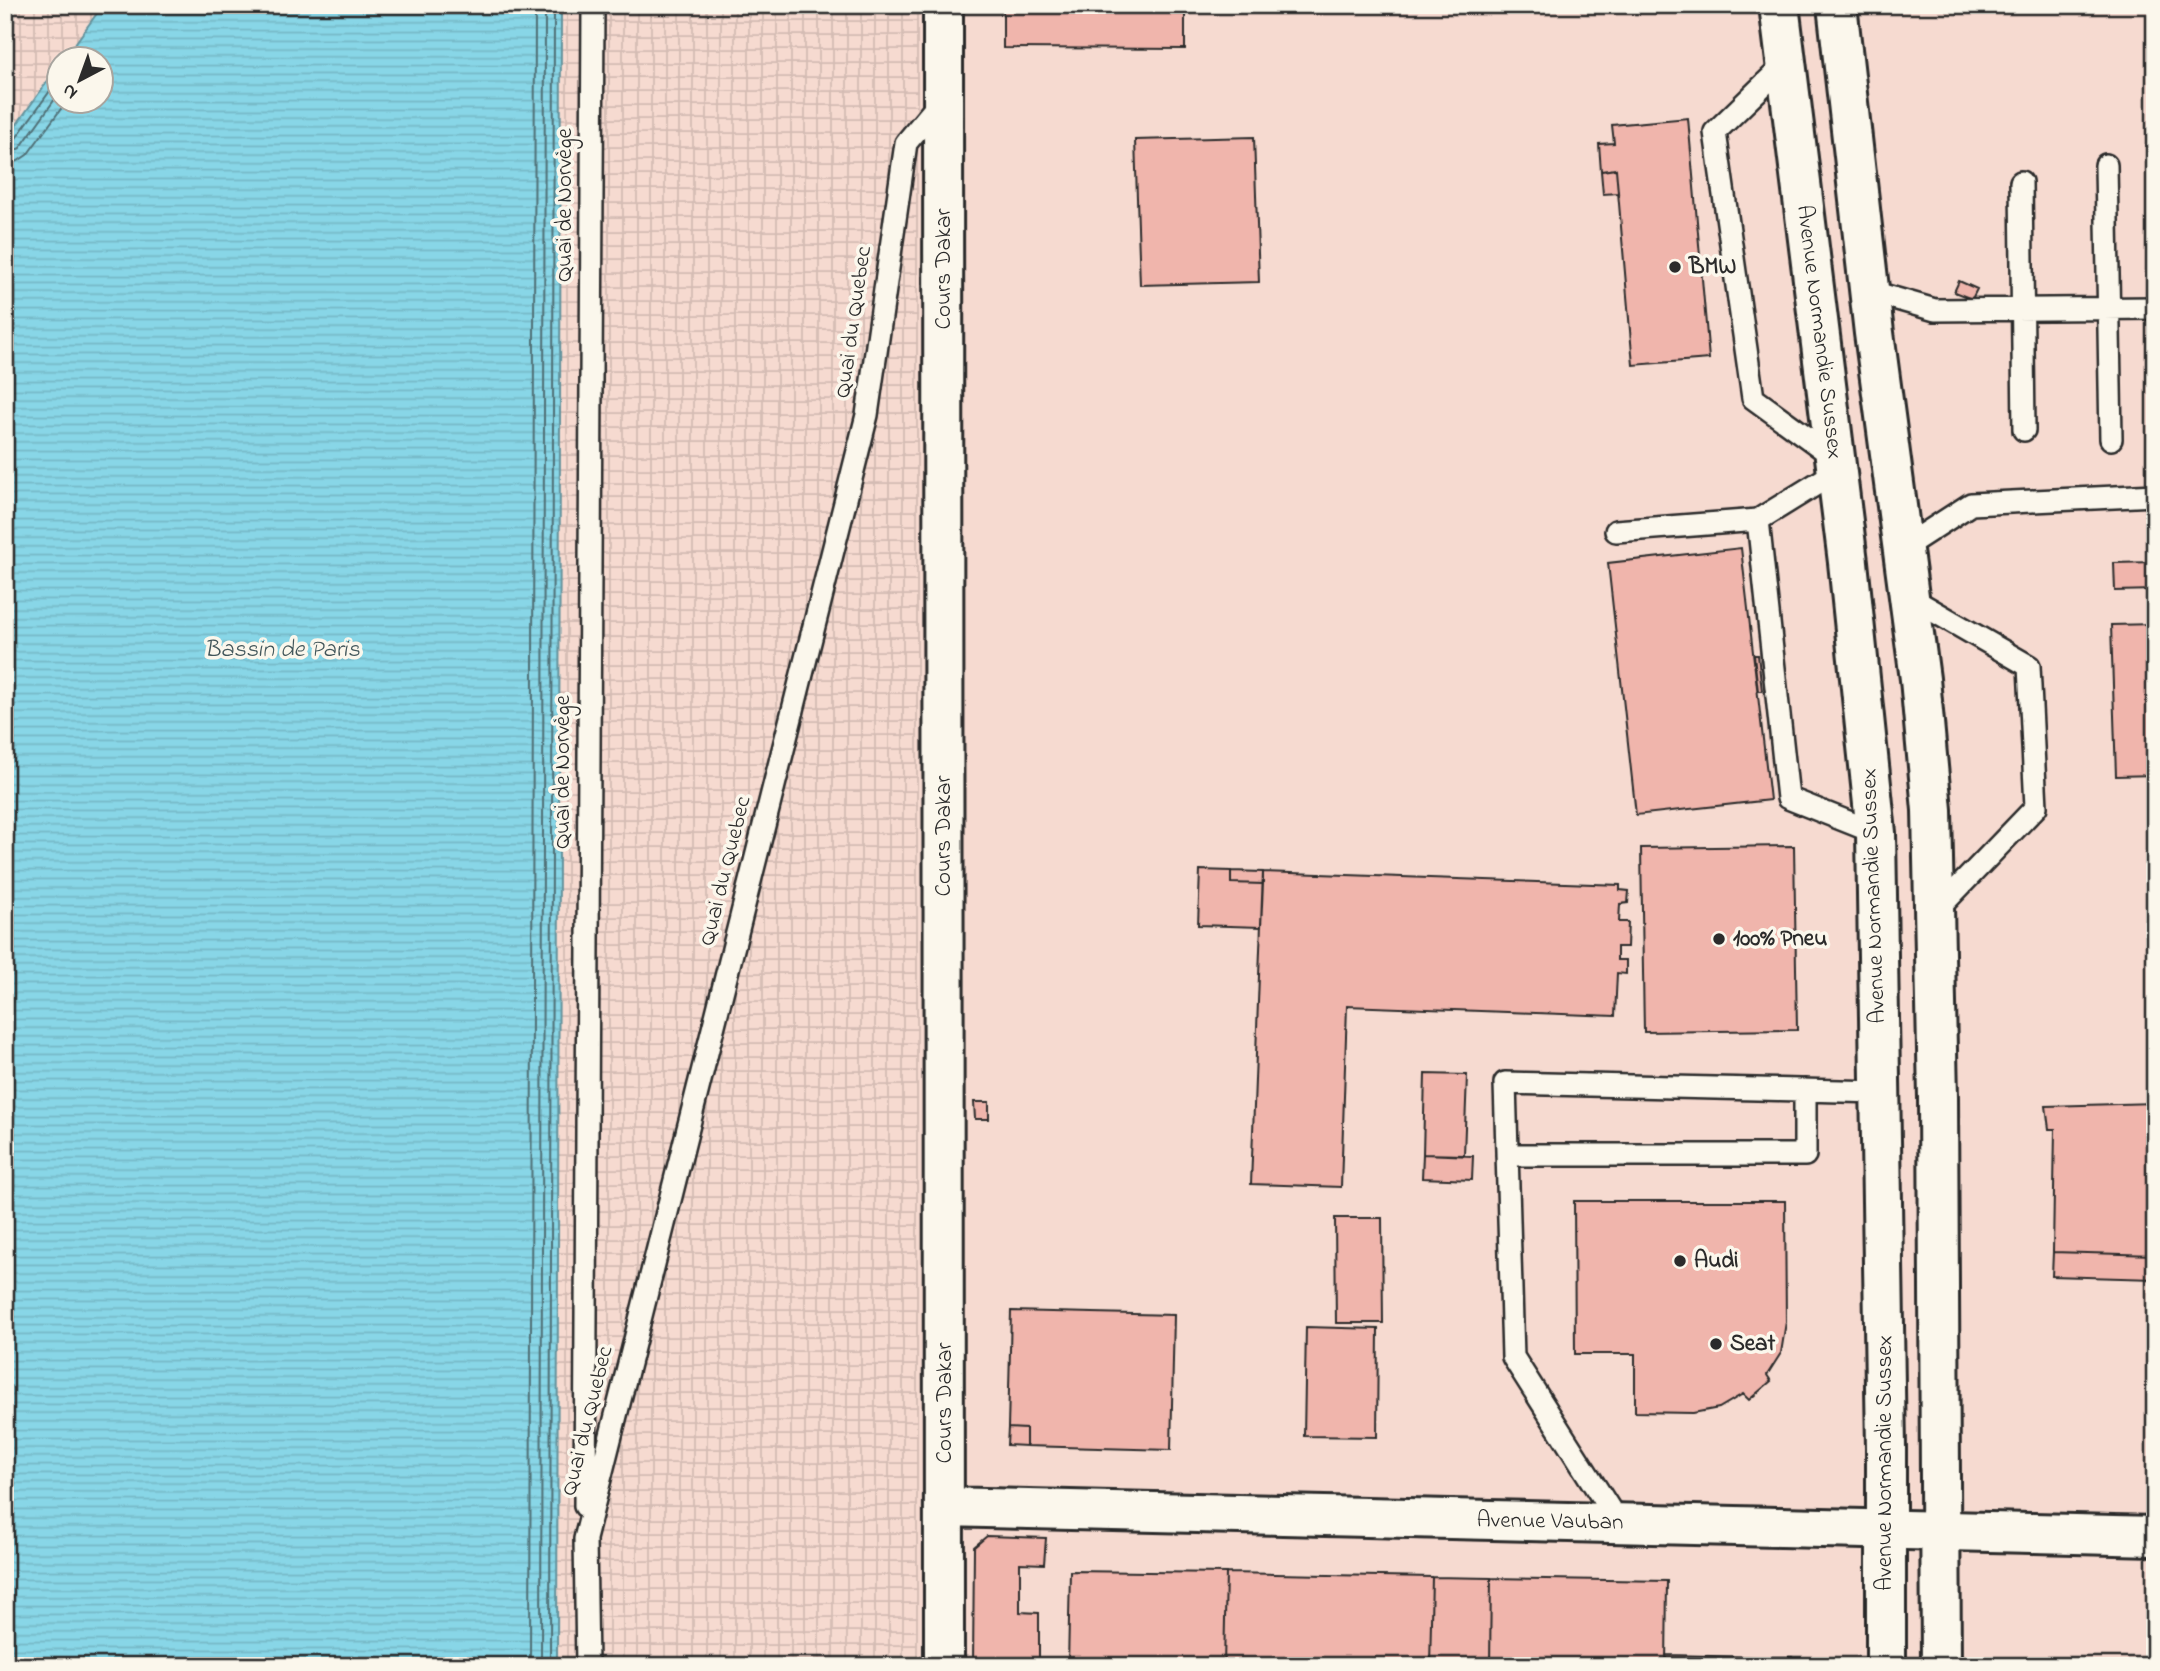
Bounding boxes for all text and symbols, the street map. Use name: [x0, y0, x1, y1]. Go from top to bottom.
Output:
north arrow: [46, 46, 116, 116]
text: N: [57, 76, 84, 105]
street label: Quai de Norvège: [549, 127, 583, 282]
street label: Avenue Normandie Sussex: [1787, 203, 1851, 461]
street label: Cours Dakar: [928, 208, 961, 330]
street label: Quai du Quebec: [827, 243, 881, 400]
place label: BMW: [1688, 251, 1736, 284]
marker: BMW: [1667, 259, 1683, 275]
water label: Bassin de Paris: [204, 633, 360, 668]
street label: Quai de Norvège: [547, 694, 581, 849]
street label: Avenue Normandie Sussex: [1853, 768, 1895, 1024]
street label: Cours Dakar: [928, 775, 961, 897]
street label: Quai du Quebec: [692, 792, 761, 949]
place label: 100% Pneu: [1733, 923, 1827, 956]
marker: 100% Pneu: [1711, 931, 1727, 947]
place label: Audi: [1694, 1245, 1738, 1278]
marker: Audi: [1672, 1253, 1688, 1269]
place label: Seat: [1730, 1328, 1775, 1361]
street label: Avenue Normandie Sussex: [1869, 1335, 1902, 1591]
marker: Seat: [1708, 1336, 1724, 1352]
street label: Quai du Quebec: [554, 1342, 623, 1499]
street label: Cours Dakar: [929, 1342, 962, 1464]
street label: Avenue Vauban: [1476, 1504, 1624, 1540]

